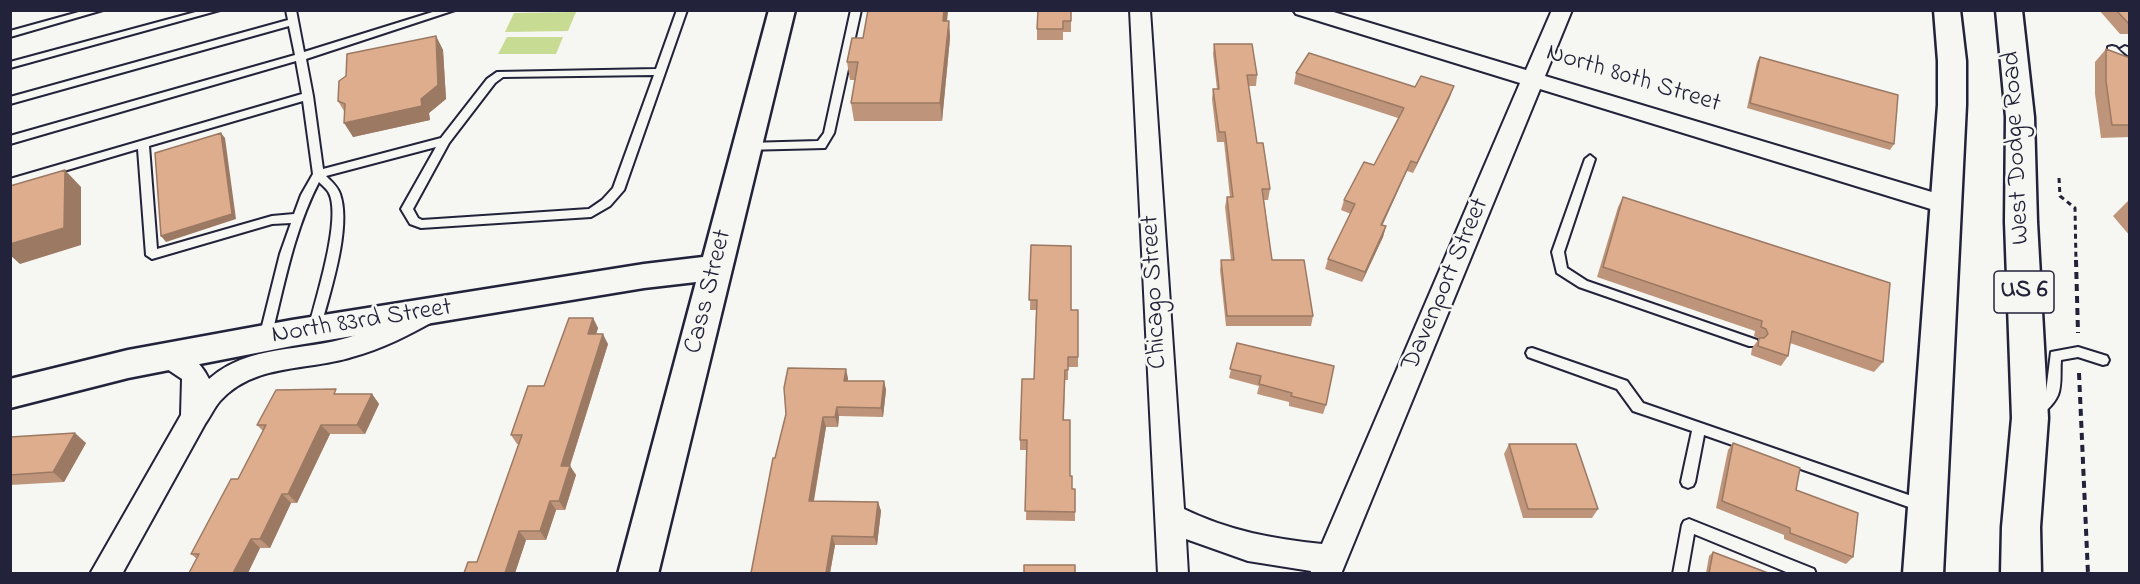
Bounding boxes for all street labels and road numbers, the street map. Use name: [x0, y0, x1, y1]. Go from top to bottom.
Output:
street label: North 80th Street: [1542, 39, 1724, 121]
street label: West Dodge Road: [1997, 50, 2039, 246]
street label: Davenport Street: [1397, 194, 1497, 376]
street label: Chicago Street: [1136, 214, 1176, 370]
street label: Cass Street: [680, 227, 740, 357]
road number: US 6: [1994, 271, 2054, 313]
street label: North 83rd Street: [270, 293, 454, 353]

